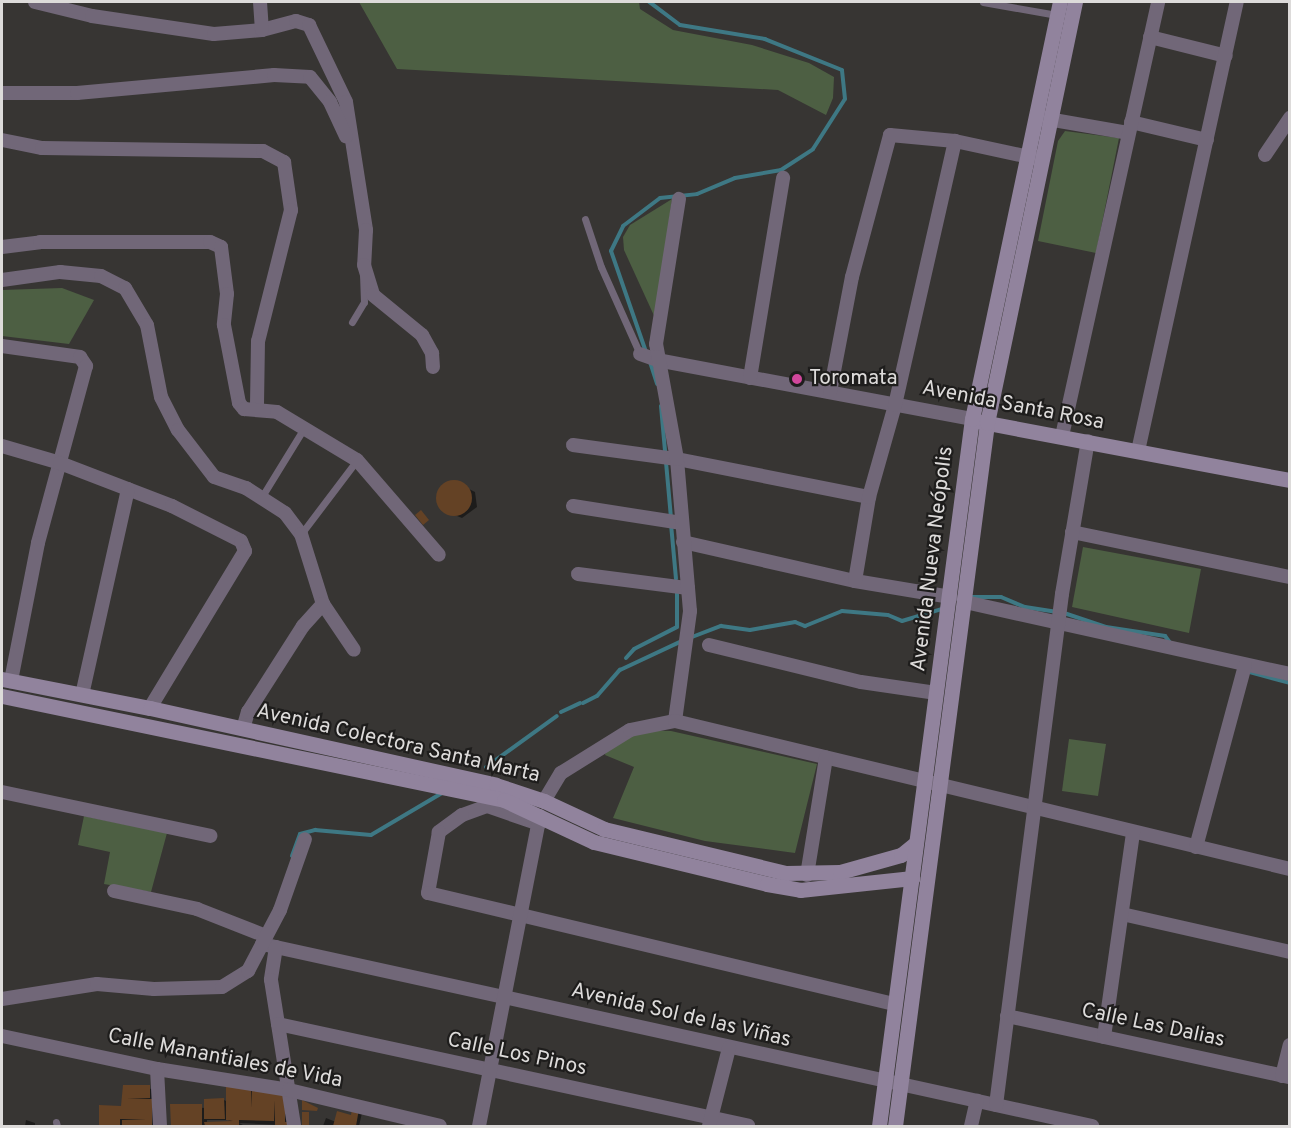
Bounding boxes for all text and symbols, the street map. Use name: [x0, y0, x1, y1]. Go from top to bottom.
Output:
place label: Toromata: [809, 366, 898, 392]
marker: Toromata: [790, 372, 804, 386]
street label: Avenida Santa Rosa: [920, 376, 1106, 436]
street label: Avenida Nueva Neópolis: [907, 445, 959, 673]
street label: Avenida Colectora Santa Marta: [254, 699, 542, 789]
street label: Avenida Sol de las Viñas: [568, 978, 794, 1054]
street label: Calle Las Dalias: [1079, 998, 1227, 1054]
street label: Calle Manantiales de Vida: [105, 1024, 345, 1094]
street label: Calle Los Pinos: [445, 1028, 589, 1082]

